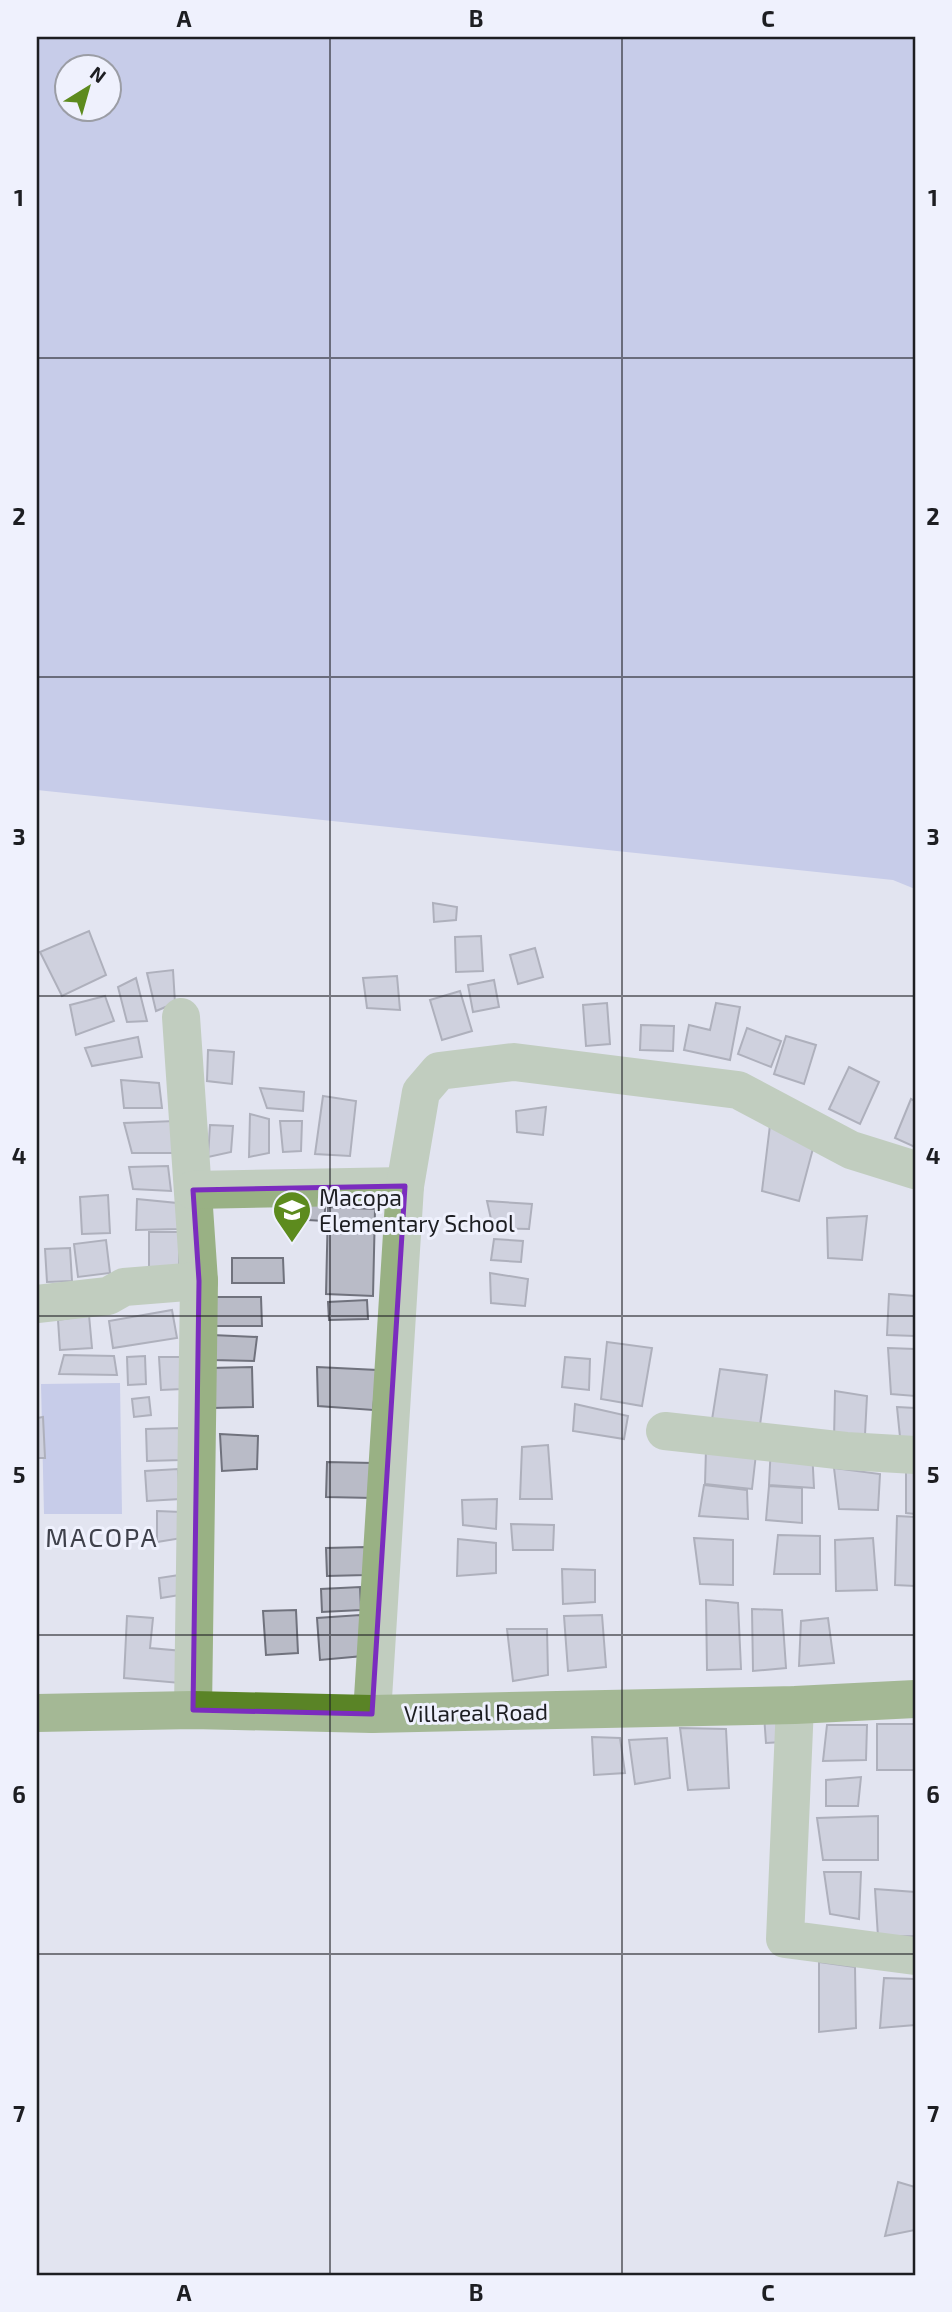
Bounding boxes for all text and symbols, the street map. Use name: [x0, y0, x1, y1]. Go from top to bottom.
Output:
text: A: [176, 4, 192, 32]
text: B: [469, 4, 483, 32]
text: C: [761, 4, 775, 32]
north arrow: [52, 52, 122, 122]
text: N: [86, 61, 111, 87]
text: 1: [14, 183, 24, 211]
text: 1: [928, 183, 938, 211]
text: 2: [12, 502, 26, 530]
text: 2: [926, 502, 940, 530]
text: 3: [12, 822, 26, 850]
text: 3: [926, 822, 940, 850]
text: 4: [12, 1141, 26, 1169]
text: 4: [926, 1141, 940, 1169]
place label: Macopa Elementary School: [319, 1183, 515, 1237]
school or university icon: Macopa Elementary School: [271, 1189, 313, 1244]
text: 5: [13, 1460, 25, 1488]
text: 5: [927, 1460, 939, 1488]
district label: MACOPA: [45, 1521, 159, 1552]
street label: Villareal Road: [404, 1697, 548, 1727]
text: 6: [12, 1780, 26, 1808]
text: 6: [926, 1780, 940, 1808]
text: 7: [13, 2099, 25, 2127]
text: 7: [927, 2099, 939, 2127]
text: A: [176, 2278, 192, 2306]
text: B: [469, 2278, 483, 2306]
text: C: [761, 2278, 775, 2306]

